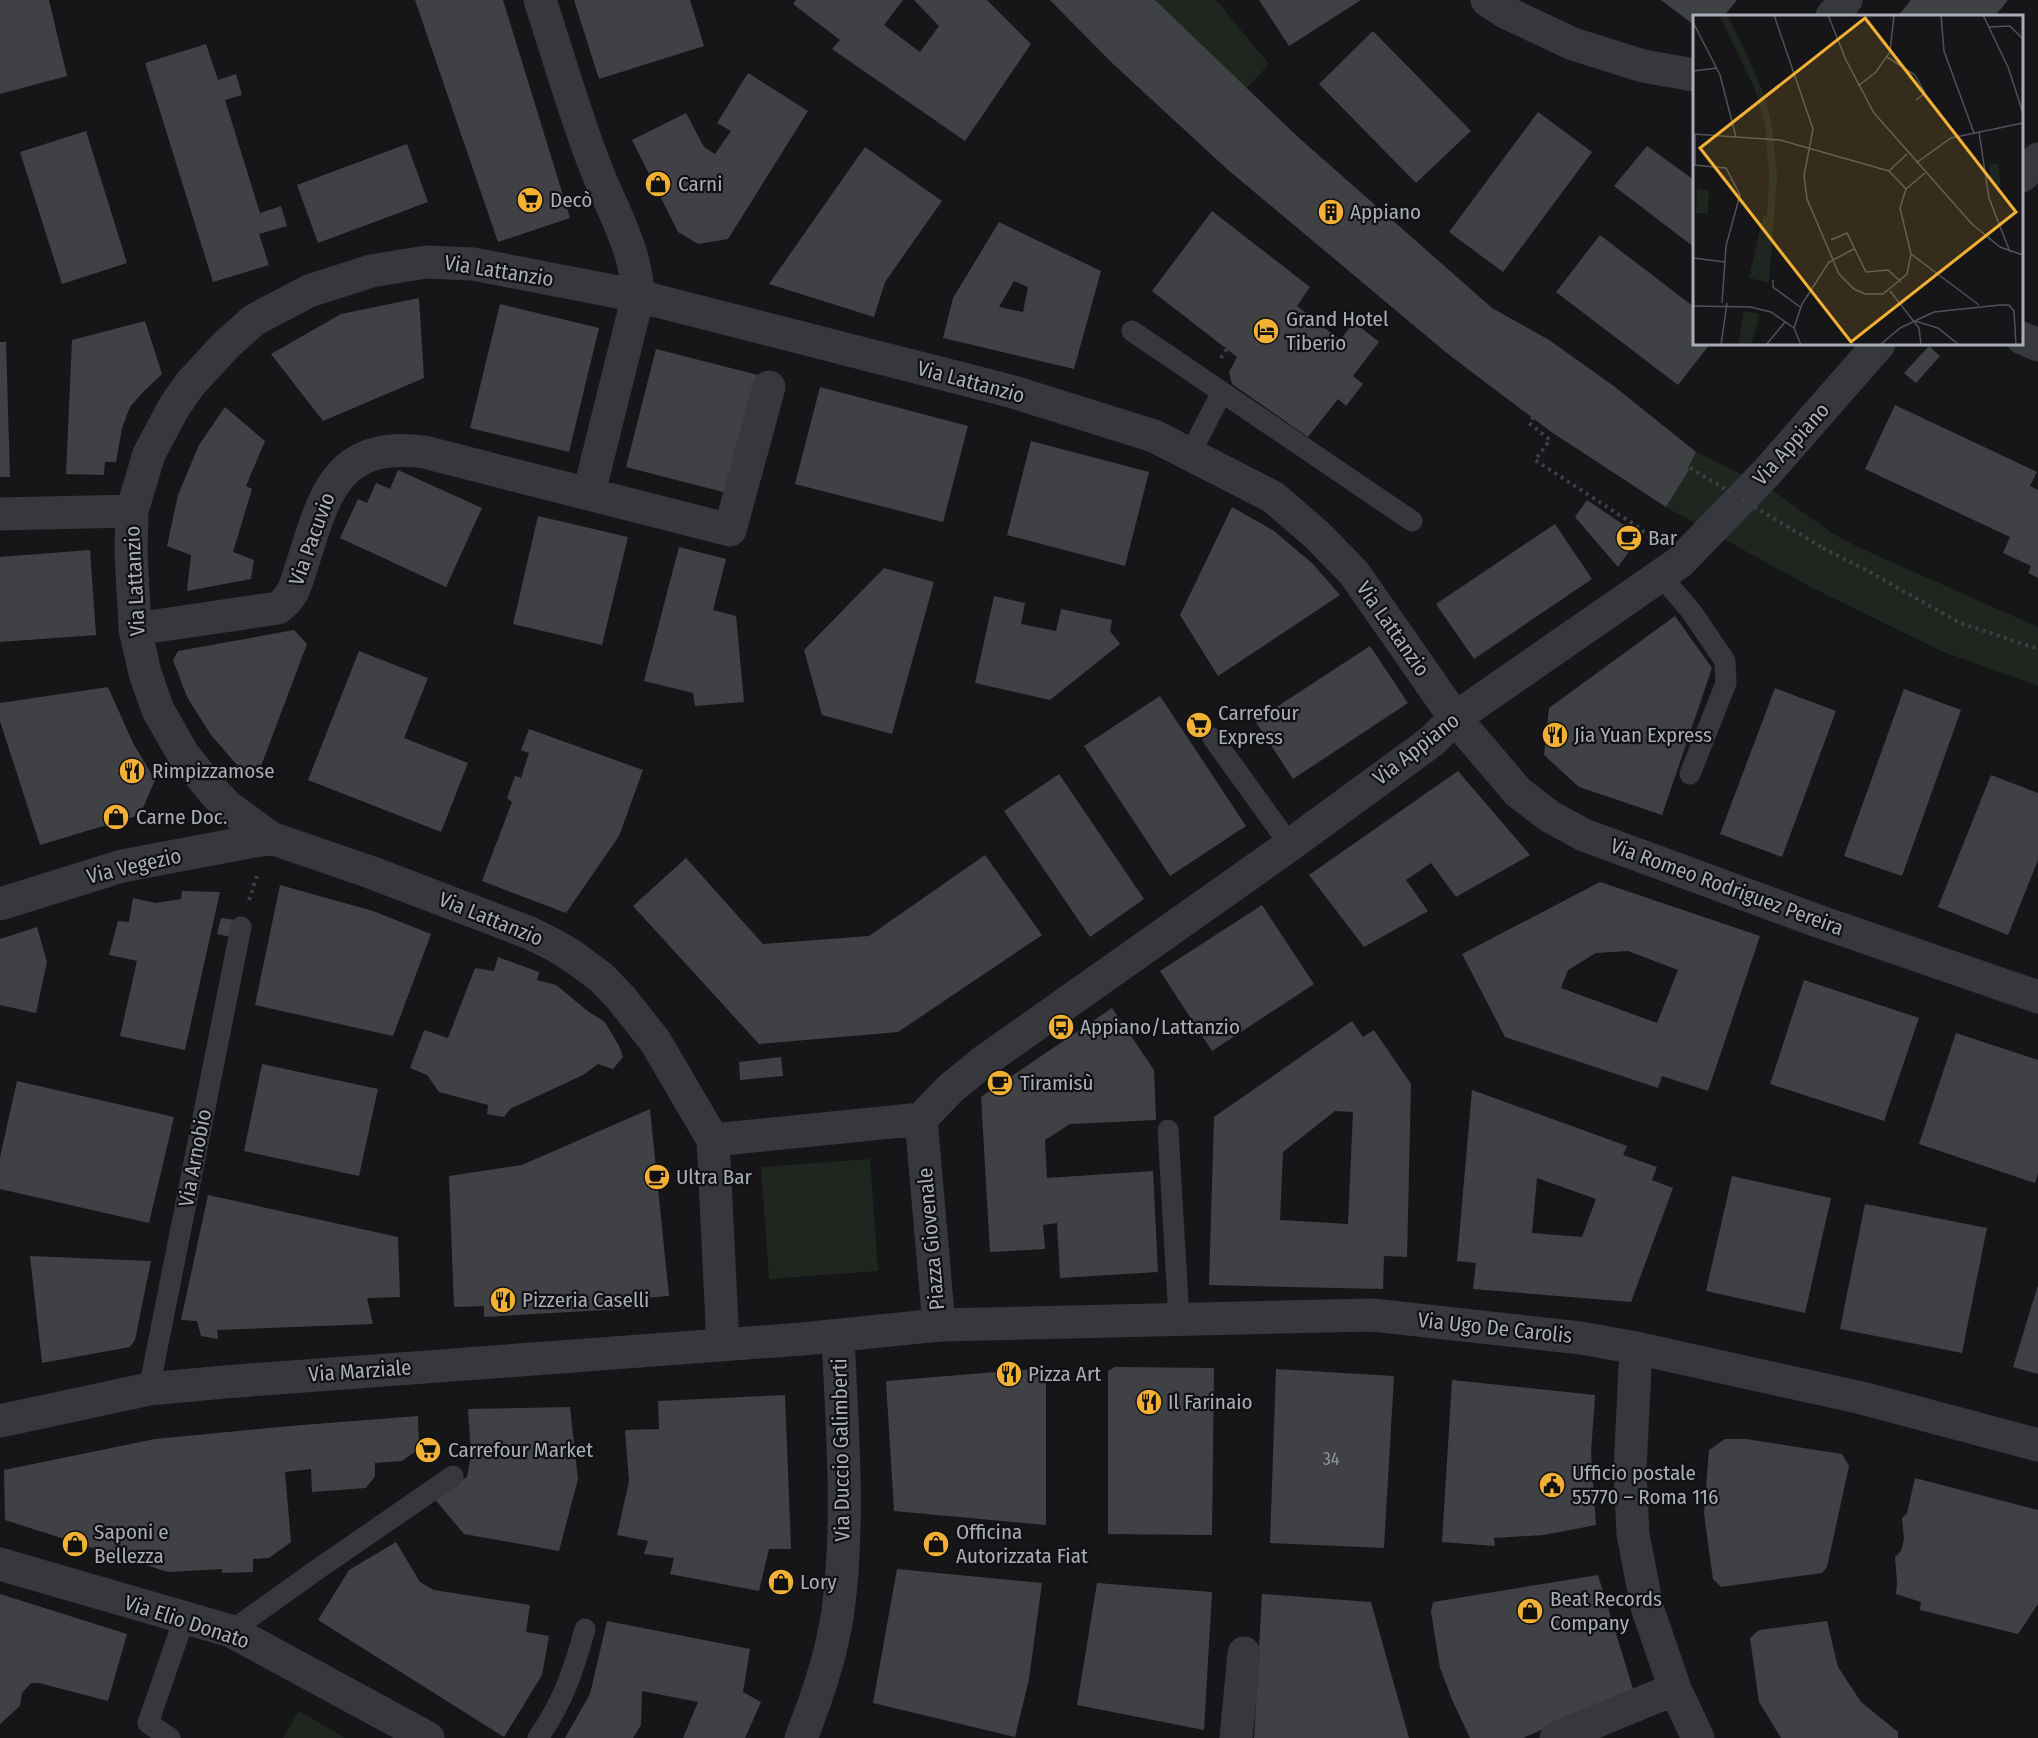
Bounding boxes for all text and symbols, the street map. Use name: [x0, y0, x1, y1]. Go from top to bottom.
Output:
inset map: [1693, 15, 2023, 345]
shop icon: Carni: [643, 169, 673, 199]
place label: Carni: [678, 171, 722, 197]
supermarket icon: Decò: [515, 185, 545, 215]
place label: Decò: [550, 187, 592, 213]
building icon: Appiano: [1316, 197, 1346, 227]
place label: Appiano: [1350, 199, 1421, 225]
street label: Via Lattanzio: [443, 250, 555, 292]
place label: Grand Hotel Tiberio: [1286, 306, 1389, 356]
hotel icon: Grand Hotel Tiberio: [1251, 316, 1281, 346]
street label: Via Lattanzio: [914, 355, 1028, 409]
street label: Via Appiano: [1747, 397, 1835, 491]
street label: Via Pacuvio: [283, 489, 341, 589]
cafe icon: Bar: [1614, 523, 1644, 553]
street label: Via Lattanzio: [119, 525, 151, 637]
place label: Bar: [1648, 525, 1678, 551]
street label: Via Lattanzio: [1351, 576, 1435, 682]
place label: Carrefour Express: [1218, 700, 1299, 750]
street label: Via Appiano: [1368, 707, 1464, 791]
supermarket icon: Carrefour Express: [1184, 710, 1214, 740]
restaurant icon: Jia Yuan Express: [1540, 720, 1570, 750]
place label: Jia Yuan Express: [1574, 722, 1712, 748]
restaurant icon: Rimpizzamose: [117, 756, 147, 786]
place label: Rimpizzamose: [152, 758, 275, 784]
shop icon: Carne Doc.: [101, 802, 131, 832]
place label: Carne Doc.: [136, 804, 227, 830]
street label: Via Romeo Rodriguez Pereira: [1607, 833, 1847, 941]
street label: Via Vegezio: [84, 843, 184, 889]
street label: Via Lattanzio: [435, 886, 547, 952]
bus stop icon: Appiano/Lattanzio: [1046, 1012, 1076, 1042]
place label: Appiano/Lattanzio: [1080, 1014, 1240, 1040]
cafe icon: Tiramisù: [985, 1068, 1015, 1098]
place label: Tiramisù: [1020, 1070, 1093, 1096]
street label: Via Arnobio: [173, 1107, 217, 1209]
cafe icon: Ultra Bar: [642, 1162, 672, 1192]
place label: Ultra Bar: [676, 1164, 752, 1190]
street label: Piazza Giovenale: [912, 1167, 950, 1311]
restaurant icon: Pizzeria Caselli: [488, 1285, 518, 1315]
place label: Pizzeria Caselli: [522, 1287, 649, 1313]
street label: Via Ugo De Carolis: [1417, 1307, 1573, 1349]
street label: Via Marziale: [308, 1354, 412, 1388]
street label: Via Duccio Galimberti: [826, 1358, 856, 1542]
restaurant icon: Pizza Art: [994, 1359, 1024, 1389]
place label: Pizza Art: [1028, 1361, 1101, 1387]
restaurant icon: Il Farinaio: [1134, 1387, 1164, 1417]
place label: Il Farinaio: [1168, 1389, 1253, 1415]
supermarket icon: Carrefour Market: [413, 1435, 443, 1465]
place label: Carrefour Market: [448, 1437, 593, 1463]
house number: 34: [1323, 1448, 1340, 1470]
place label: Ufficio postale 55770 – Roma 116: [1572, 1460, 1718, 1510]
public building icon: Ufficio postale 55770 – Roma 116: [1537, 1470, 1567, 1500]
place label: Saponi e Bellezza: [94, 1519, 169, 1569]
place label: Officina Autorizzata Fiat: [956, 1519, 1088, 1569]
shop icon: Saponi e Bellezza: [60, 1529, 90, 1559]
shop icon: Officina Autorizzata Fiat: [921, 1529, 951, 1559]
shop icon: Lory: [766, 1567, 796, 1597]
place label: Lory: [800, 1569, 837, 1595]
place label: Beat Records Company: [1550, 1586, 1662, 1636]
street label: Via Elio Donato: [121, 1590, 253, 1654]
shop icon: Beat Records Company: [1515, 1596, 1545, 1626]

